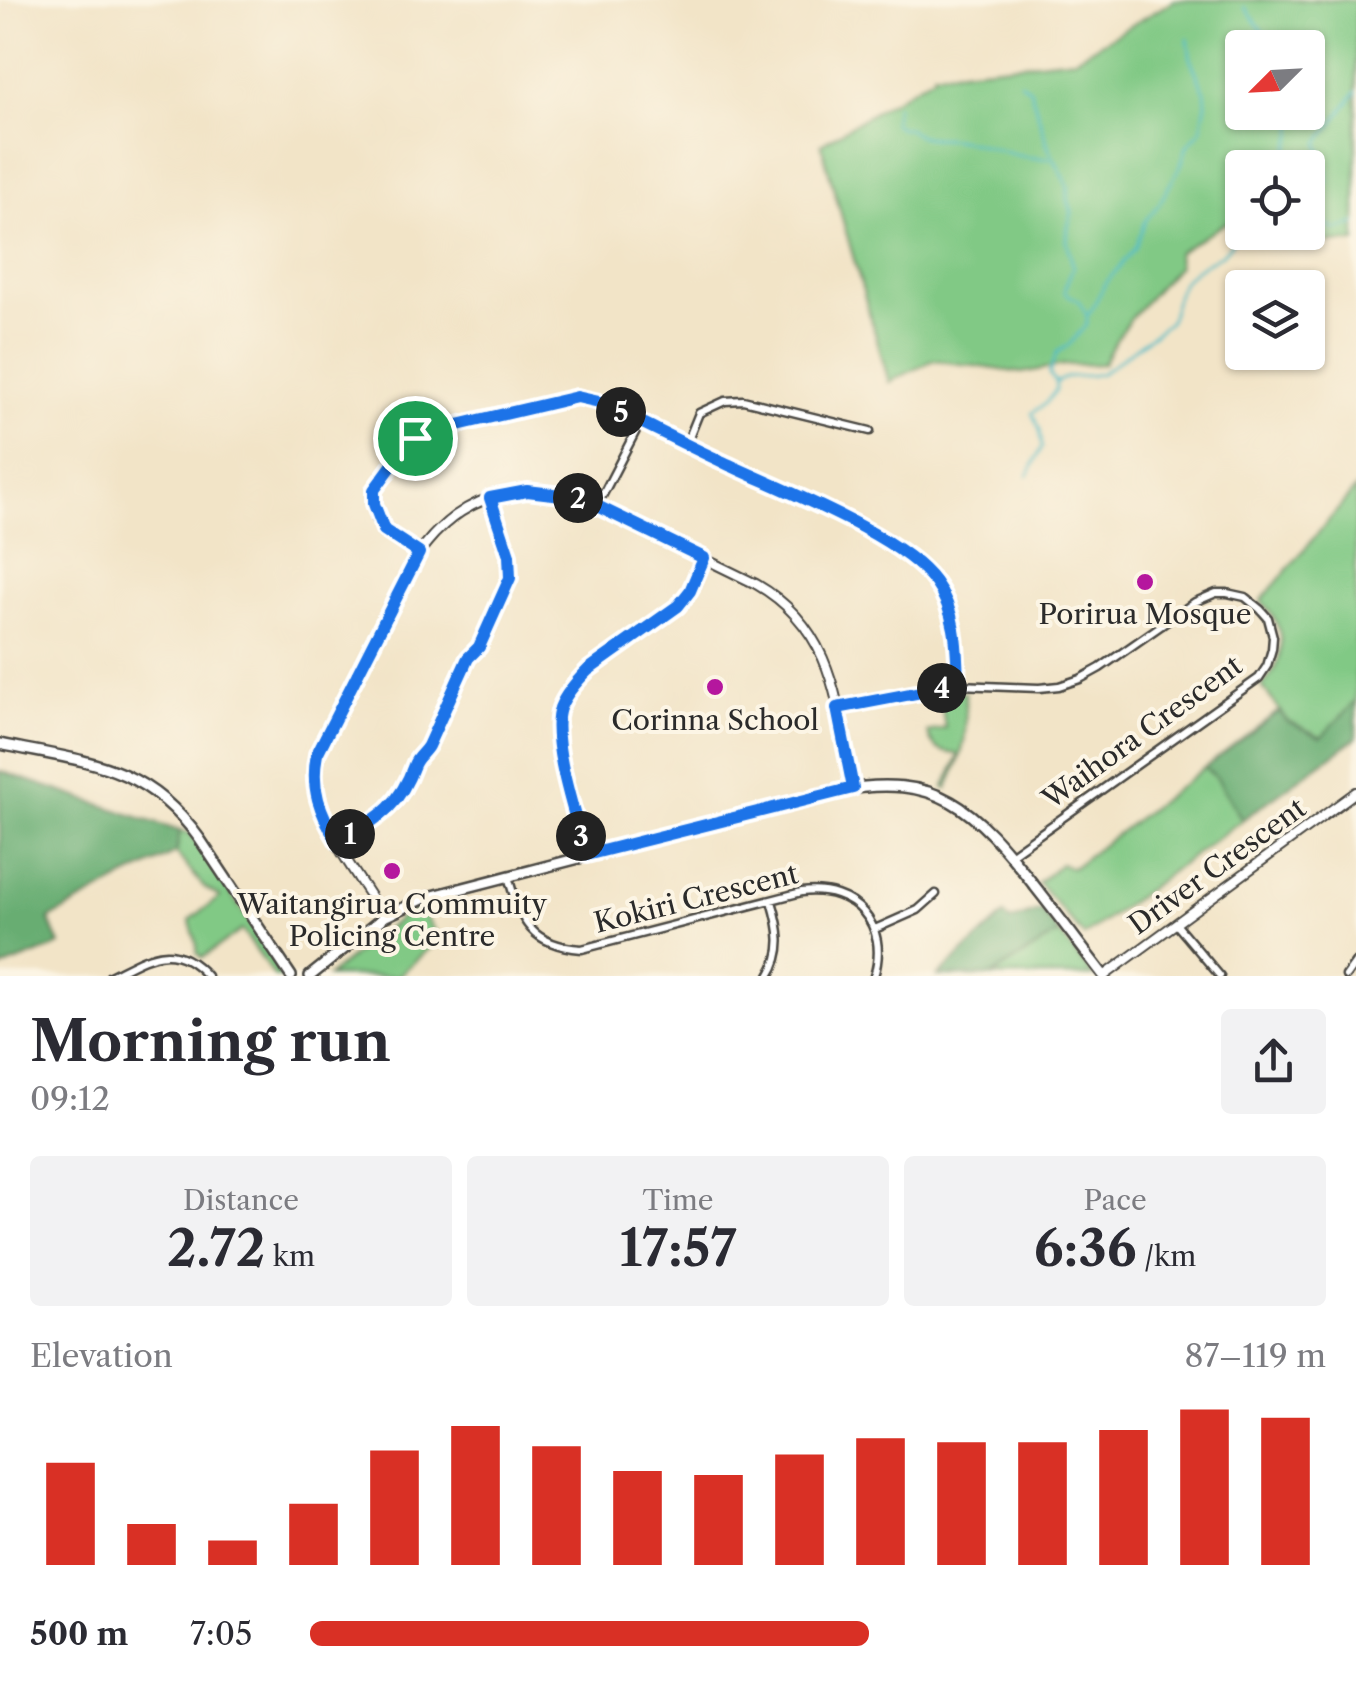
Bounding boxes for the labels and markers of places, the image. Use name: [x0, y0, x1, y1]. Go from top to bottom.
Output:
pin: 5: [596, 387, 646, 437]
pin: [373, 396, 458, 481]
pin: 2: [553, 473, 603, 523]
marker: Porirua Mosque: [1134, 571, 1156, 593]
place label: Porirua Mosque: [1038, 597, 1252, 631]
pin: 4: [917, 663, 967, 713]
marker: Corinna School: [704, 676, 726, 698]
place label: Corinna School: [611, 703, 819, 737]
pin: 1: [325, 809, 375, 859]
pin: 3: [556, 811, 606, 861]
marker: Waitangirua Commuity Policing Centre: [381, 860, 403, 882]
place label: Waitangirua Commuity Policing Centre: [236, 887, 547, 953]

